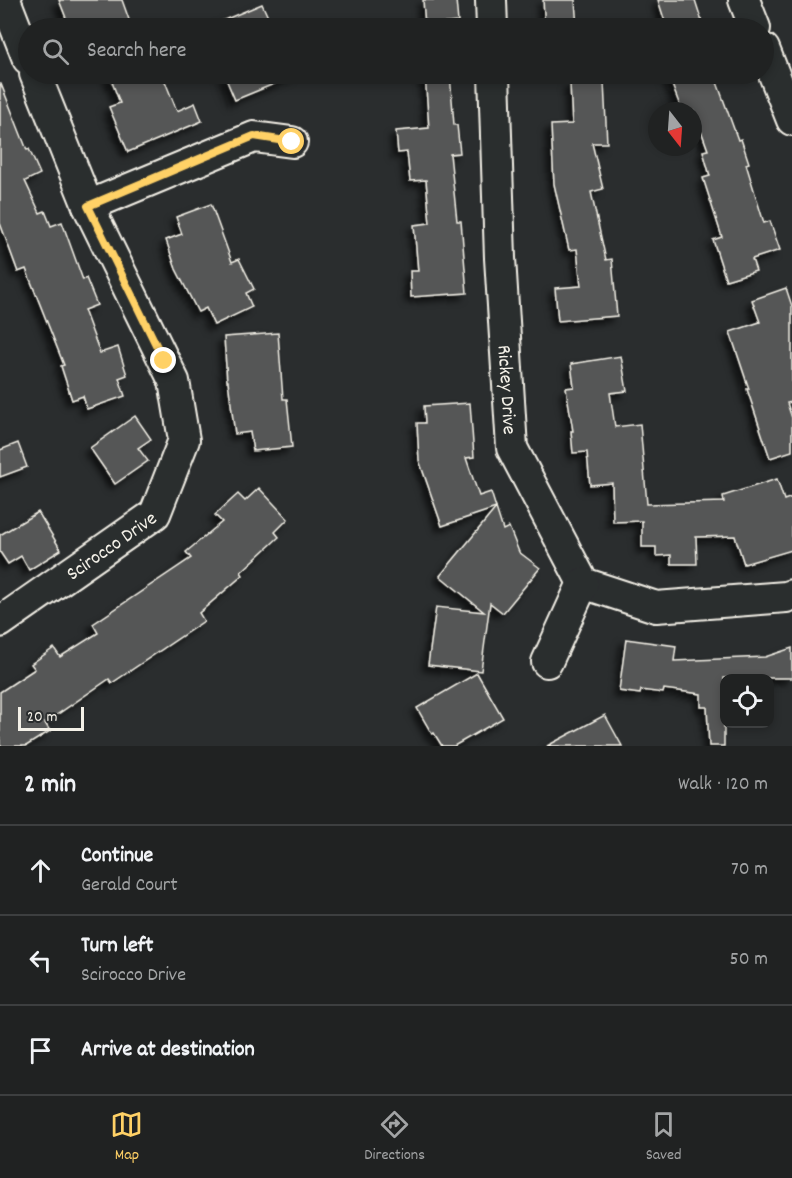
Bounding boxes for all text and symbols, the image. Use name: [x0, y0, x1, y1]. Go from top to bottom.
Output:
search box: [18, 18, 774, 84]
icon: search: [39, 35, 72, 68]
text: Search here: [87, 36, 186, 67]
north arrow: [648, 102, 702, 156]
route start: [278, 128, 304, 154]
street label: Rickey Drive: [489, 344, 522, 436]
route end: [150, 347, 176, 373]
street label: Scirocco Drive: [61, 506, 164, 589]
map controls: [720, 674, 774, 728]
button: locate: [720, 674, 774, 728]
scale bar: [18, 704, 84, 732]
text: 20 m: [27, 706, 57, 729]
text: 2 min: [24, 767, 76, 804]
text: Walk · 120 m: [678, 771, 768, 799]
text: Continue: [81, 841, 153, 872]
icon: ahead: [24, 854, 57, 887]
text: 70 m: [731, 856, 768, 884]
text: Gerald Court: [81, 872, 178, 900]
text: Turn left: [81, 931, 153, 962]
icon: left: [24, 944, 57, 977]
text: 50 m: [730, 946, 768, 974]
text: Scirocco Drive: [81, 962, 186, 990]
icon: arrive: [24, 1034, 57, 1067]
text: Arrive at destination: [81, 1035, 255, 1066]
tab: Map: [110, 1108, 143, 1167]
tab: Directions: [364, 1108, 425, 1167]
tab: Saved: [646, 1108, 682, 1167]

